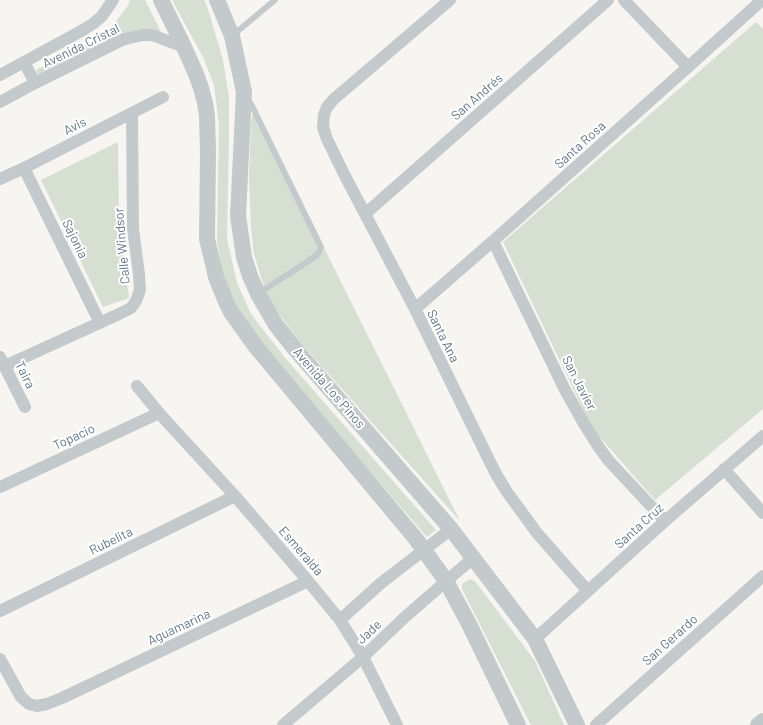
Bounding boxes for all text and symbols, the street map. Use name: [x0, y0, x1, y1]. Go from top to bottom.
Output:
street label: Avenida Cristal: [40, 21, 122, 71]
street label: San Andrés: [448, 70, 506, 124]
street label: Avis: [61, 114, 89, 138]
street label: Santa Rosa: [551, 118, 609, 172]
street label: Calle Windsor: [111, 207, 133, 285]
street label: Sajonia: [59, 217, 91, 261]
street label: Santa Ana: [424, 307, 462, 365]
street label: Avenida Los Pinos: [290, 345, 368, 431]
street label: San Javier: [559, 353, 599, 413]
street label: Taira: [12, 359, 38, 391]
street label: Topacio: [51, 421, 97, 453]
street label: Santa Cruz: [611, 500, 667, 552]
street label: Esmeralda: [276, 523, 326, 579]
street label: Rubelita: [87, 524, 135, 558]
street label: Aguamarina: [145, 606, 213, 648]
street label: San Gerardo: [639, 611, 701, 669]
street label: Jade: [353, 617, 385, 647]

